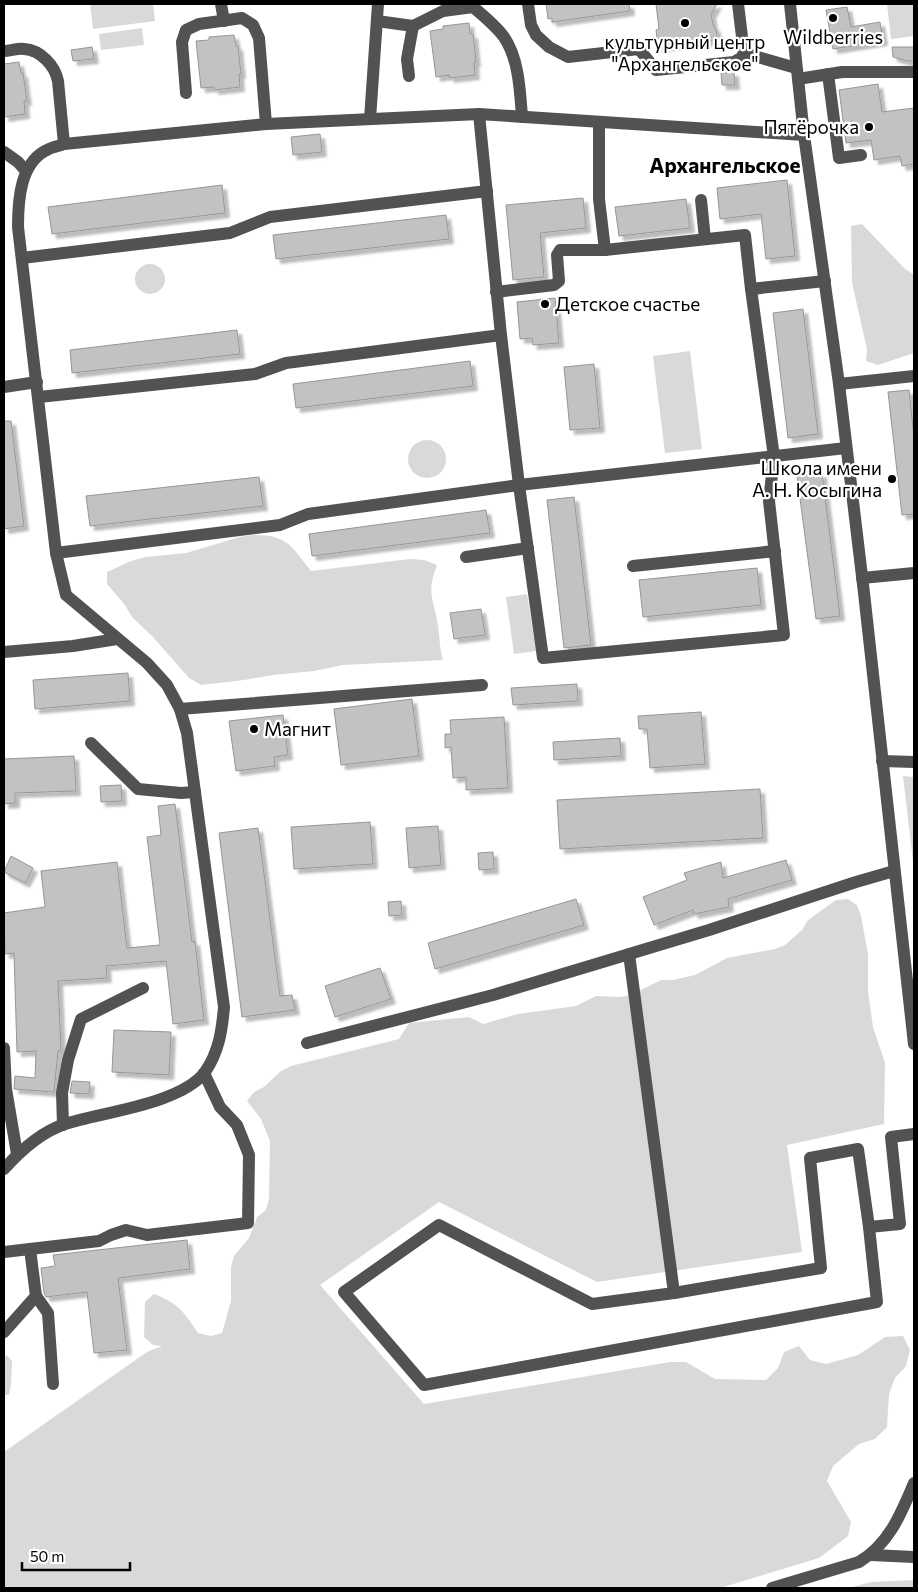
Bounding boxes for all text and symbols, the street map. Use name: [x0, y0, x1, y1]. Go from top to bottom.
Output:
marker: Wildberries: [827, 12, 839, 24]
marker: культурный центр "Архангельское": [679, 17, 691, 29]
place label: Wildberries: [783, 25, 883, 48]
place label: культурный центр "Архангельское": [605, 30, 765, 75]
place label: Пятёрочка: [763, 115, 859, 138]
marker: Пятёрочка: [863, 121, 875, 133]
district label: Архангельское: [649, 152, 801, 177]
place label: Детское счастье: [555, 292, 700, 315]
marker: Детское счастье: [539, 298, 551, 310]
place label: Школа имени А. Н. Косыгина: [752, 456, 882, 501]
marker: Школа имени А. Н. Косыгина: [886, 473, 898, 485]
place label: Магнит: [264, 717, 331, 740]
marker: Магнит: [248, 723, 260, 735]
scale bar: [22, 1540, 130, 1572]
text: 50 m: [30, 1547, 64, 1565]

